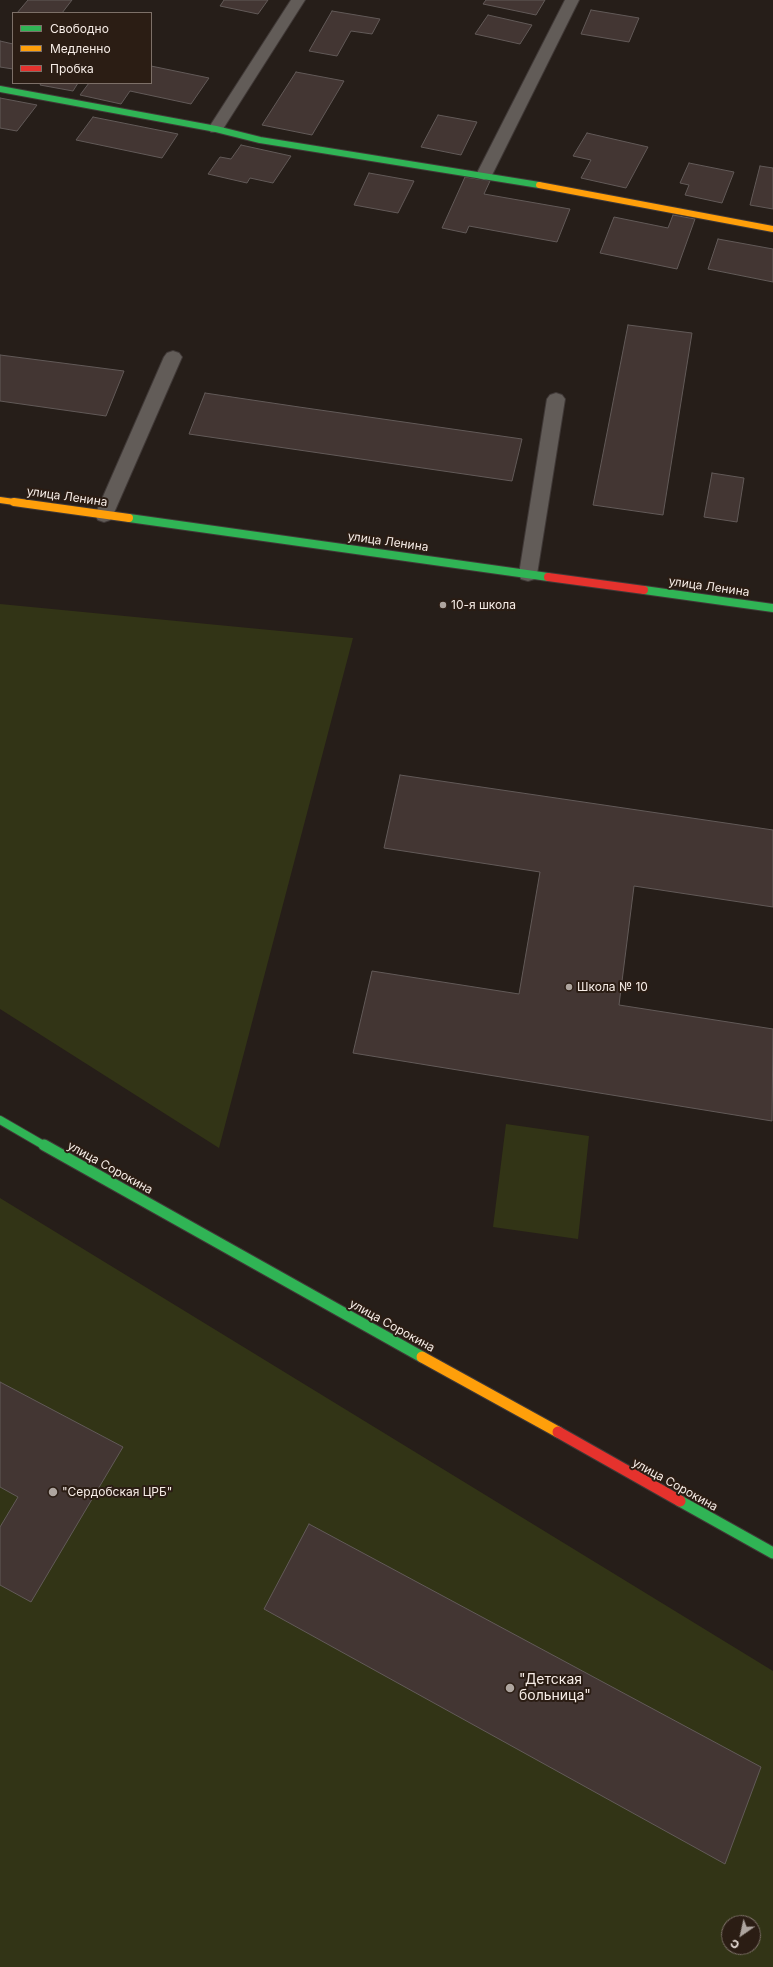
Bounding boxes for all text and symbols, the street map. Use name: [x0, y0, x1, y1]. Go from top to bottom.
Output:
legend: [12, 12, 152, 84]
text: Свободно: [50, 21, 109, 36]
text: Медленно: [50, 41, 111, 56]
text: Пробка: [50, 61, 94, 76]
street label: улица Ленина: [26, 484, 108, 510]
street label: улица Ленина: [347, 529, 429, 555]
street label: улица Ленина: [668, 574, 750, 600]
place label: 10-я школа: [451, 598, 516, 612]
marker: 10-я школа: [438, 600, 448, 610]
place label: Школа № 10: [577, 980, 648, 994]
marker: Школа № 10: [564, 982, 574, 992]
street label: улица Сорокина: [65, 1139, 155, 1197]
street label: улица Сорокина: [347, 1297, 437, 1355]
street label: улица Сорокина: [630, 1456, 720, 1514]
place label: "Сердобская ЦРБ": [62, 1485, 172, 1499]
marker: "Сердобская ЦРБ": [47, 1486, 59, 1498]
place label: "Детская больница": [519, 1672, 591, 1704]
marker: "Детская больница": [504, 1682, 516, 1694]
north arrow: [721, 1915, 761, 1955]
text: С: [728, 1936, 742, 1952]

